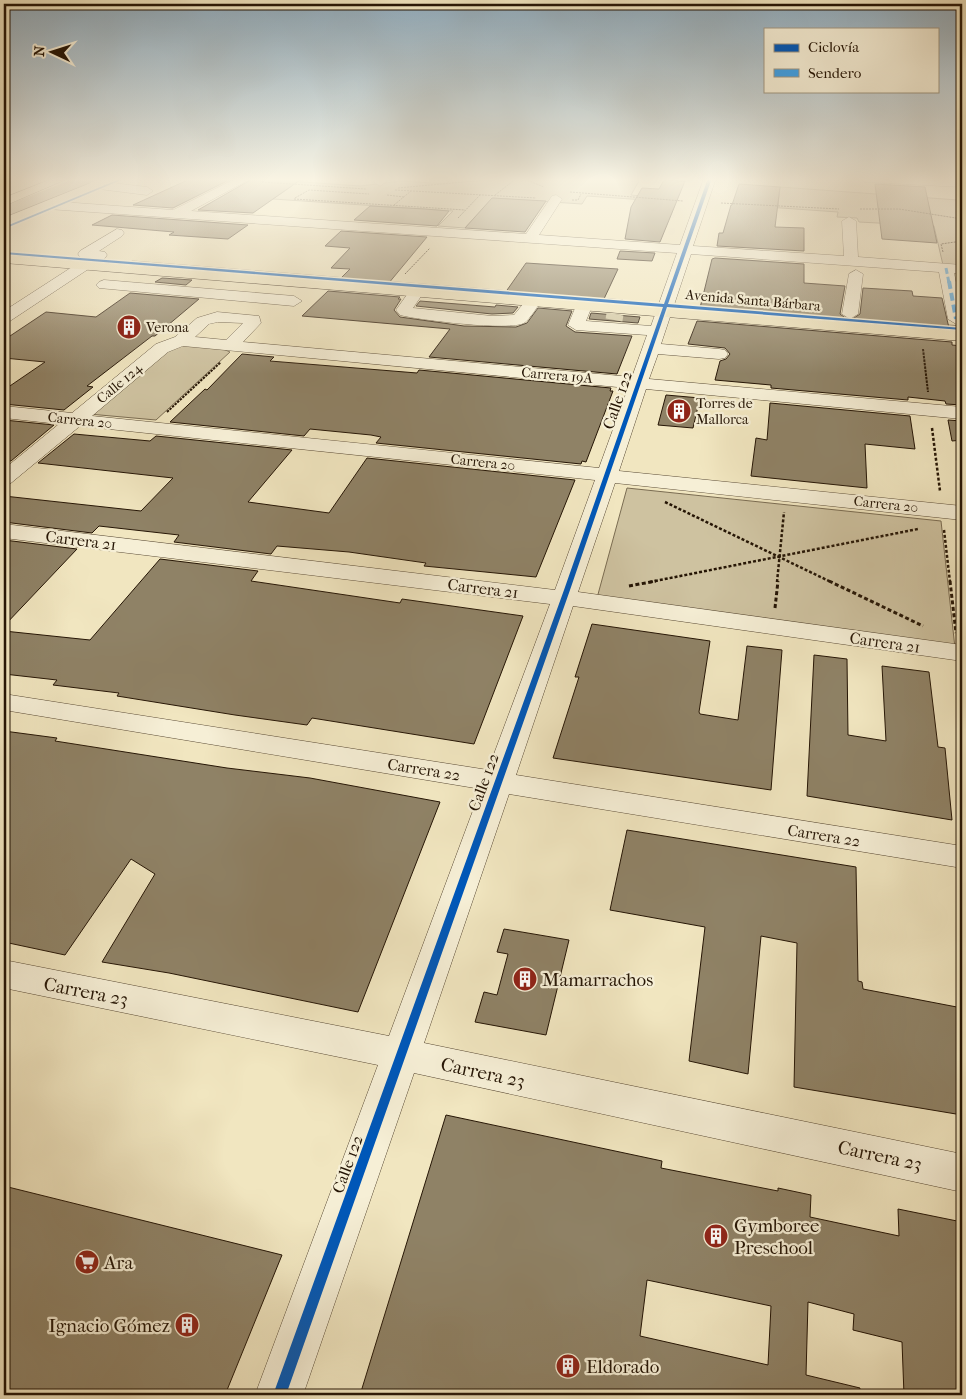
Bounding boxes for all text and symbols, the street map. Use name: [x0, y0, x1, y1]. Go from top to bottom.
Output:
north arrow: [28, 28, 78, 78]
legend: [764, 28, 938, 92]
text: Ciclovía: [808, 38, 860, 56]
text: N: [31, 45, 48, 57]
text: Sendero: [808, 64, 862, 82]
street label: Avenida Santa Bárbara: [684, 286, 822, 315]
building icon: Verona: [116, 314, 142, 340]
place label: Verona: [145, 319, 189, 336]
street label: Calle 124: [93, 359, 146, 407]
street label: Carrera 19A: [521, 364, 594, 387]
street label: Calle 122: [599, 369, 636, 432]
place label: Torres de Mallorca: [696, 395, 753, 428]
building icon: Torres de Mallorca: [666, 398, 692, 424]
street label: Carrera 20: [47, 409, 113, 432]
street label: Carrera 20: [450, 451, 516, 474]
street label: Carrera 20: [853, 493, 919, 516]
street label: Carrera 21: [44, 527, 117, 554]
street label: Carrera 21: [446, 575, 519, 602]
street label: Carrera 21: [848, 628, 921, 657]
street label: Calle 122: [464, 751, 503, 814]
street label: Carrera 22: [386, 754, 462, 785]
street label: Carrera 22: [786, 820, 862, 851]
building icon: Mamarrachos: [512, 966, 538, 992]
place label: Mamarrachos: [542, 969, 653, 991]
street label: Carrera 23: [42, 973, 130, 1011]
street label: Carrera 23: [439, 1053, 527, 1093]
street label: Calle 122: [328, 1133, 367, 1196]
street label: Carrera 23: [836, 1136, 924, 1176]
place label: Gymboree Preschool: [734, 1215, 819, 1259]
building icon: Gymboree Preschool: [703, 1223, 729, 1249]
supermarket icon: Ara: [74, 1249, 100, 1275]
place label: Ara: [103, 1252, 133, 1274]
building icon: Ignacio Gómez: [174, 1312, 200, 1338]
place label: Ignacio Gómez: [49, 1315, 170, 1337]
building icon: Eldorado: [555, 1353, 581, 1379]
place label: Eldorado: [586, 1356, 660, 1378]

